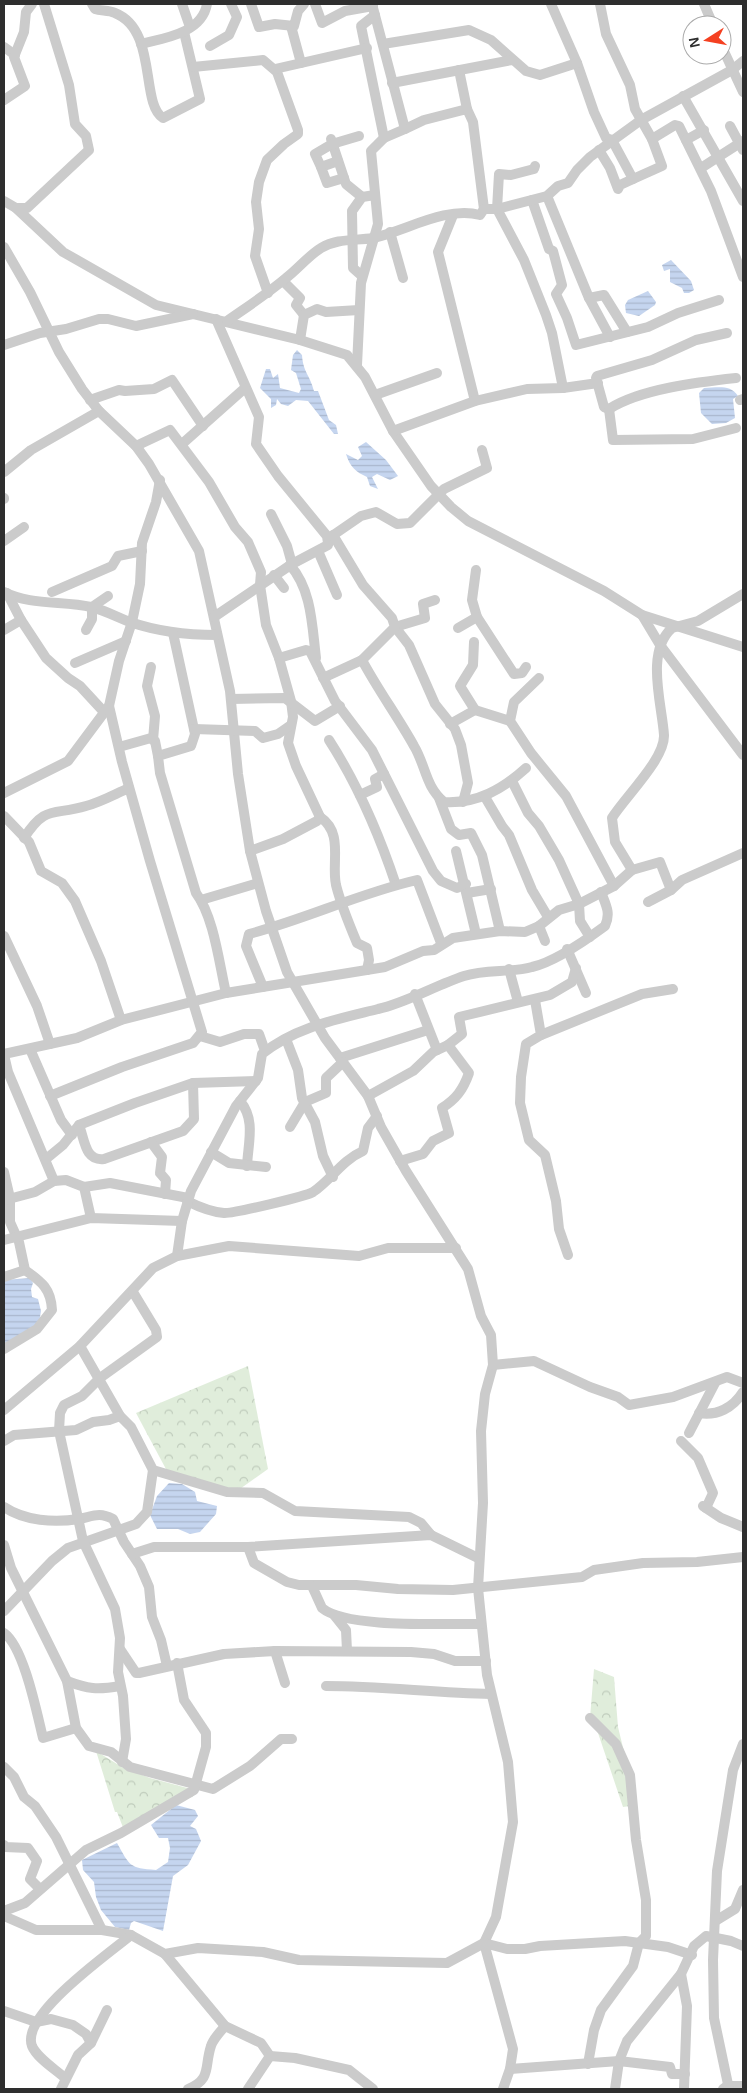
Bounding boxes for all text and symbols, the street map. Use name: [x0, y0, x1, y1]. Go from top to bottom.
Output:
north arrow: [682, 15, 732, 65]
text: N: [685, 36, 703, 49]

